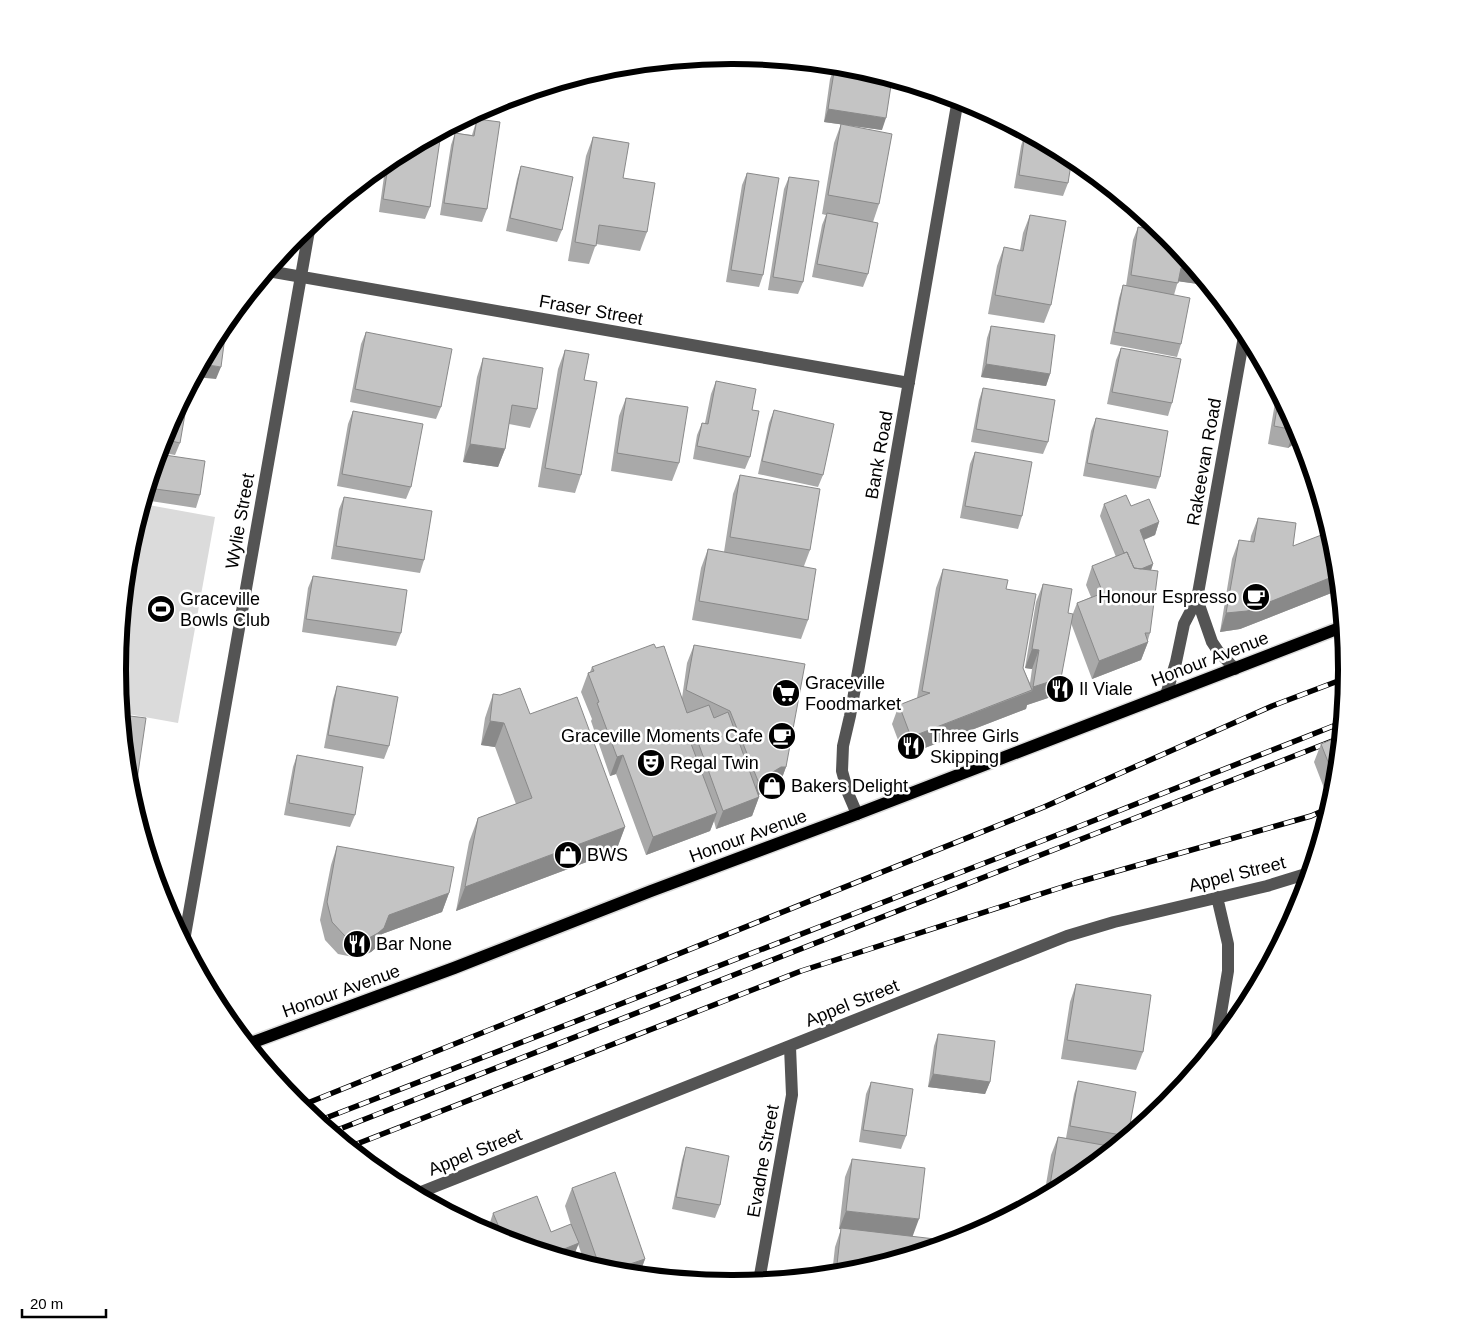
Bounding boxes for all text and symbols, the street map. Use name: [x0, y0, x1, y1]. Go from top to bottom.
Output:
street label: Fraser Street: [538, 291, 644, 329]
street label: Rakeevan Road: [1183, 397, 1225, 527]
street label: Bank Road: [861, 409, 897, 501]
street label: Wylie Street: [222, 472, 258, 570]
cafe icon: Honour Espresso: [1241, 582, 1271, 612]
place label: Honour Espresso: [1098, 587, 1237, 607]
place label: Graceville Bowls Club: [180, 589, 270, 630]
sports icon: Graceville Bowls Club: [146, 594, 176, 624]
street label: Honour Avenue: [1149, 627, 1271, 691]
place label: Graceville Foodmarket: [805, 673, 901, 714]
restaurant icon: Il Viale: [1045, 674, 1075, 704]
supermarket icon: Graceville Foodmarket: [771, 678, 801, 708]
place label: Il Viale: [1079, 679, 1133, 699]
cafe icon: Graceville Moments Cafe: [767, 721, 797, 751]
place label: Graceville Moments Cafe: [561, 726, 763, 746]
place label: Three Girls Skipping: [930, 726, 1019, 767]
restaurant icon: Three Girls Skipping: [896, 731, 926, 761]
theatre icon: Regal Twin: [636, 748, 666, 778]
place label: Regal Twin: [670, 753, 759, 773]
shop icon: Bakers Delight: [757, 771, 787, 801]
place label: Bakers Delight: [791, 776, 908, 796]
street label: Honour Avenue: [686, 805, 810, 867]
shop icon: BWS: [553, 840, 583, 870]
place label: BWS: [587, 845, 628, 865]
street label: Appel Street: [1187, 852, 1287, 896]
restaurant icon: Bar None: [342, 929, 372, 959]
place label: Bar None: [376, 934, 452, 954]
street label: Honour Avenue: [279, 960, 403, 1022]
street label: Appel Street: [802, 975, 902, 1031]
street label: Evadne Street: [743, 1103, 783, 1219]
street label: Appel Street: [425, 1124, 525, 1180]
scale bar: [22, 1286, 106, 1318]
text: 20 m: [30, 1295, 63, 1312]

